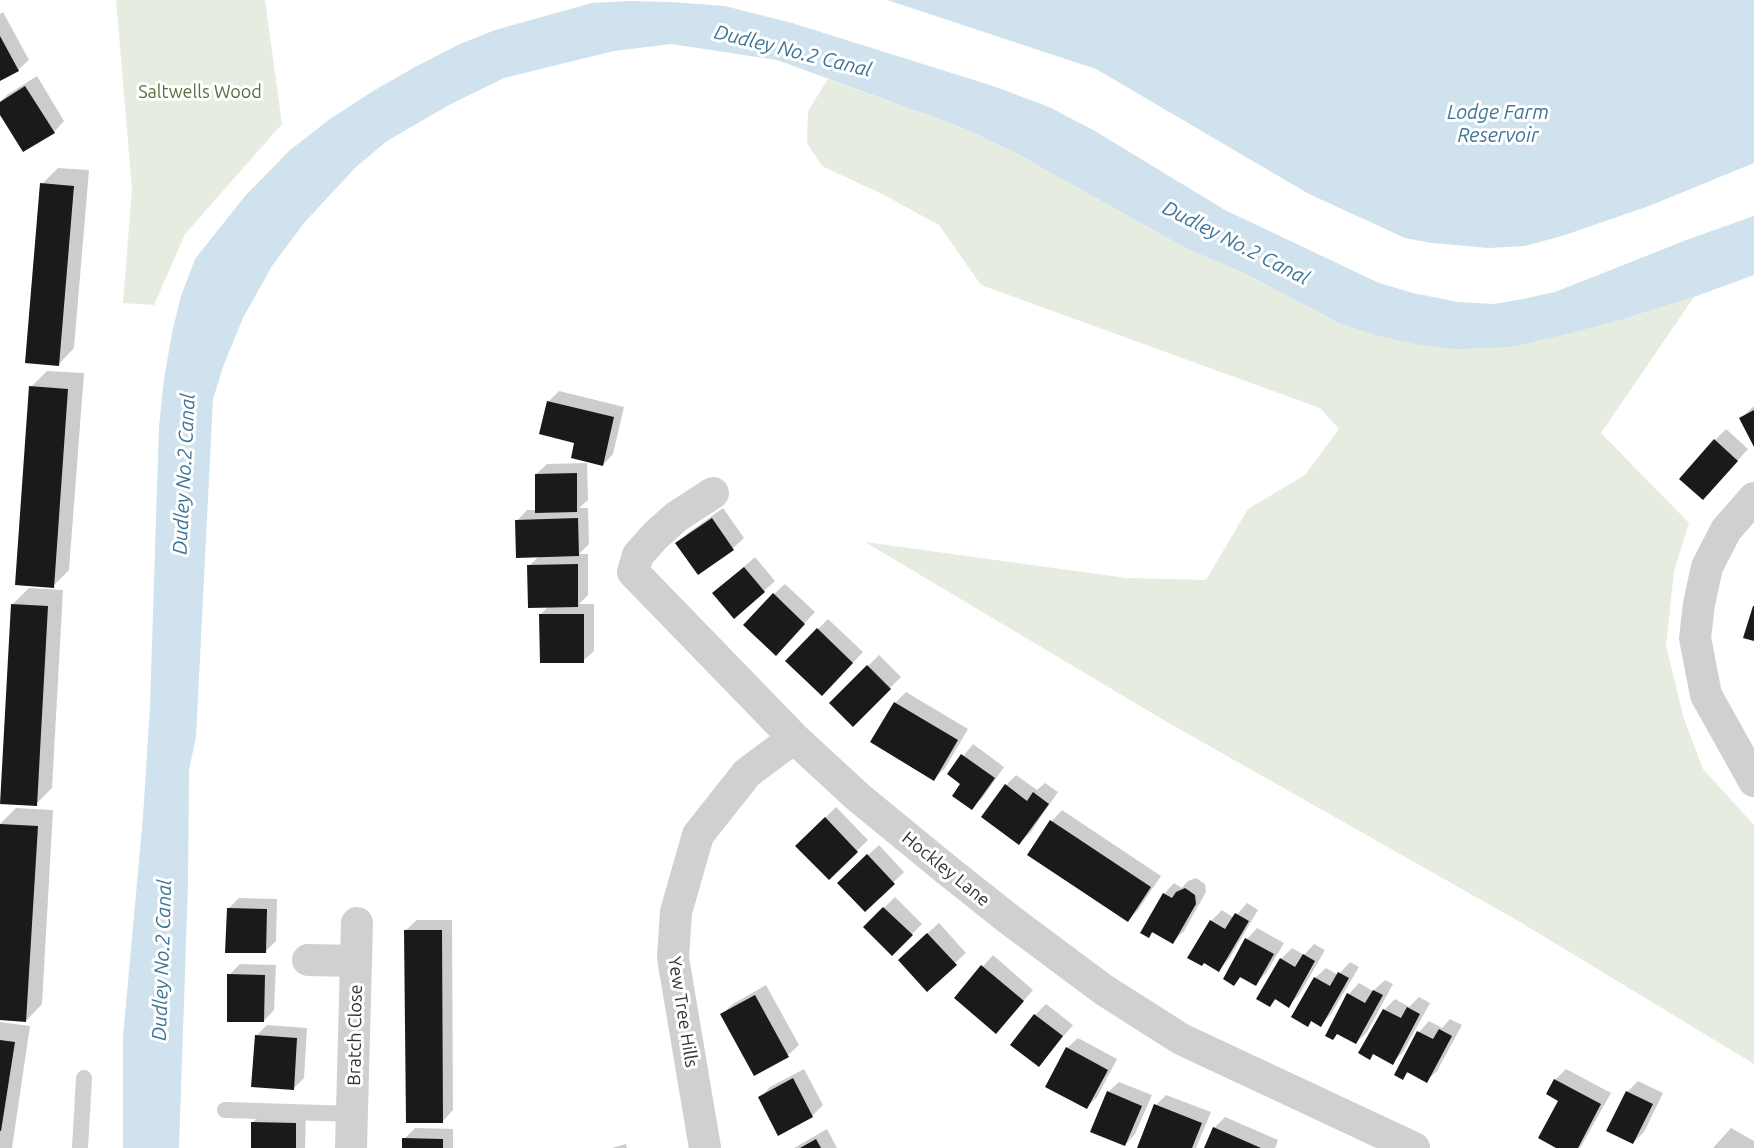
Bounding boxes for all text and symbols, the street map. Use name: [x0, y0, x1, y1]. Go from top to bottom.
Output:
water label: Dudley No.2 Canal: [712, 20, 874, 82]
park label: Saltwells Wood: [138, 81, 262, 103]
water label: Lodge Farm Reservoir: [1447, 100, 1549, 147]
water label: Dudley No.2 Canal: [1159, 196, 1313, 290]
water label: Dudley No.2 Canal: [168, 393, 200, 555]
street label: Hockley Lane: [898, 827, 994, 911]
water label: Dudley No.2 Canal: [147, 879, 177, 1041]
street label: Yew Tree Hills: [664, 955, 702, 1069]
street label: Bratch Close: [343, 984, 367, 1086]

